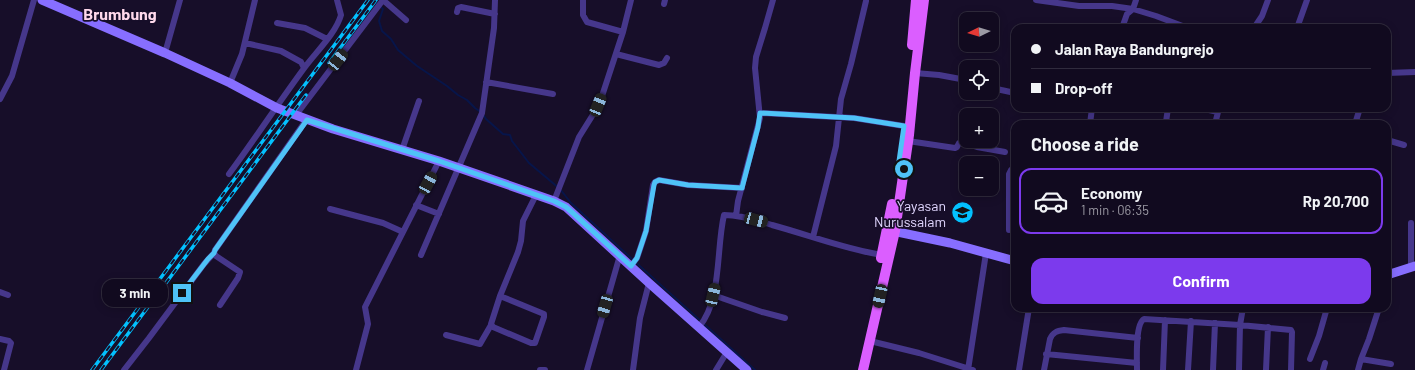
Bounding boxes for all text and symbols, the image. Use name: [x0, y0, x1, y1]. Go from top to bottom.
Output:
district label: Brumbung: [83, 4, 157, 23]
north arrow: [959, 12, 999, 52]
map controls: [959, 12, 999, 196]
text: Jalan Raya Bandungrejo: [1055, 40, 1214, 58]
car: [326, 47, 350, 73]
button: locate: [959, 60, 999, 100]
text: Drop-off: [1055, 79, 1113, 97]
car: [588, 92, 608, 118]
button: +: [959, 108, 999, 148]
text: Choose a ride: [1031, 133, 1139, 155]
button: −: [959, 156, 999, 196]
route start: [895, 160, 913, 178]
car: [417, 170, 439, 196]
icon: car: [1033, 183, 1069, 219]
text: Economy: [1081, 184, 1142, 202]
text: Rp 20,700: [1303, 192, 1369, 210]
place label: Yayasan Nurussalam: [874, 197, 946, 230]
school or university icon: Yayasan Nurussalam: [949, 200, 975, 226]
text: 1 min · 06:35: [1081, 202, 1149, 218]
car: [743, 211, 769, 229]
button: Confirm: [1031, 258, 1371, 304]
callout: 3 min: [102, 279, 168, 307]
car: [704, 282, 722, 308]
car: [872, 283, 888, 309]
route end: [173, 284, 191, 302]
text: 3 min: [120, 285, 150, 301]
car: [596, 293, 614, 319]

